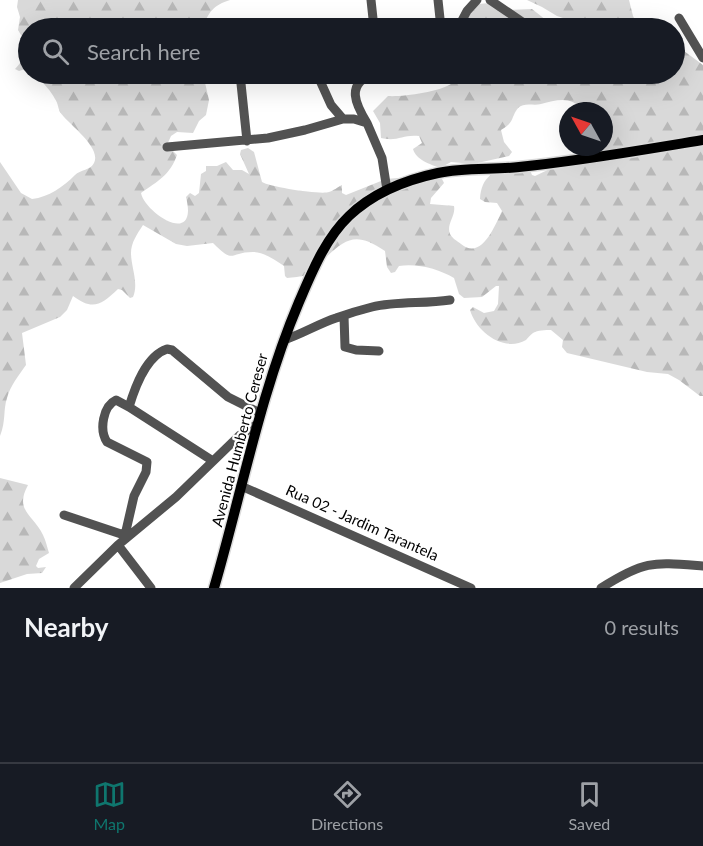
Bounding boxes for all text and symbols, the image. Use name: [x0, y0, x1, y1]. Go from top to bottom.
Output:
search box: [18, 18, 685, 84]
icon: search: [39, 35, 72, 68]
text: Search here: [87, 38, 200, 65]
north arrow: [559, 102, 613, 156]
street label: Avenida Humberto Cereser: [207, 350, 271, 528]
street label: Rua 02 - Jardim Tarantela: [283, 480, 442, 564]
text: Nearby: [24, 611, 109, 643]
text: 0 results: [604, 615, 679, 639]
tab: Map: [93, 778, 126, 833]
tab: Directions: [311, 778, 383, 833]
tab: Saved: [569, 778, 610, 833]

